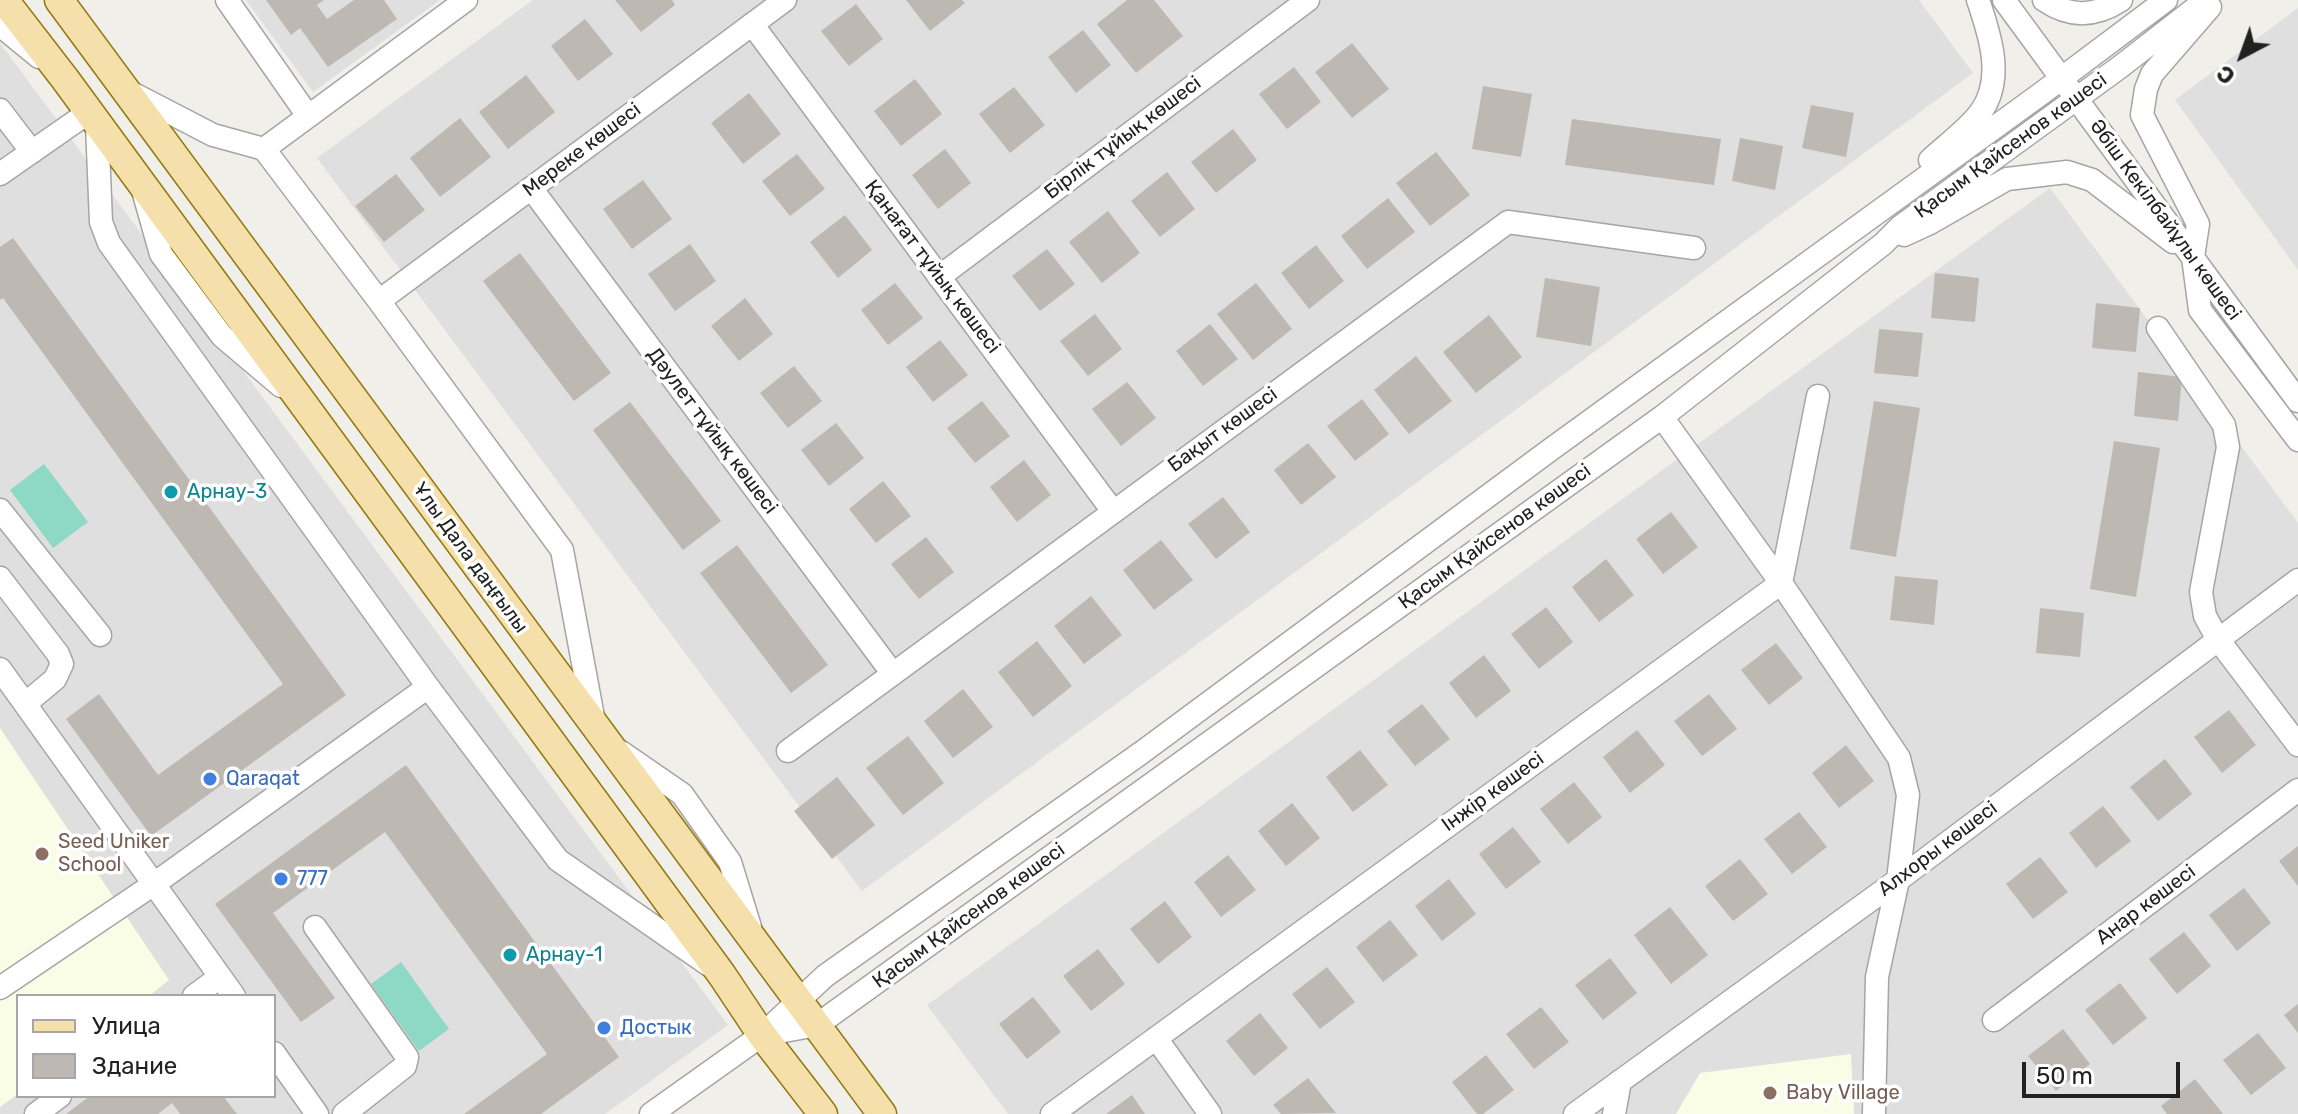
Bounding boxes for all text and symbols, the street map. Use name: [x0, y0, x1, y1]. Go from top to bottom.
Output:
north arrow: [2202, 16, 2282, 96]
text: С: [2211, 59, 2241, 90]
street label: Қасым Қайсенов көшесі: [1910, 68, 2112, 224]
street label: Бірлік тұйық көшесі: [1040, 71, 1206, 205]
street label: Мереке көшесі: [518, 98, 646, 202]
street label: Әбіш Кекілбайұлы көшесі: [2084, 115, 2246, 325]
street label: Қанағат тұйық көшесі: [859, 176, 1005, 358]
street label: Дәулет тұйық көшесі: [642, 343, 782, 519]
street label: Бақыт көшесі: [1164, 382, 1282, 478]
street label: Қасым Қайсенов көшесі: [1394, 459, 1596, 615]
street label: Ұлы Дала даңғылы: [407, 478, 533, 638]
place label: Арнау-3: [187, 480, 267, 504]
marker: Арнау-3: [162, 483, 180, 501]
street label: Інжір көшесі: [1437, 747, 1549, 837]
place label: Qaraqat: [226, 767, 300, 791]
marker: Qaraqat: [201, 770, 219, 788]
street label: Алхоры көшесі: [1874, 796, 2002, 902]
place label: Seed Uniker School: [58, 830, 169, 877]
street label: Қасым Қайсенов көшесі: [868, 838, 1070, 994]
marker: Seed Uniker School: [33, 845, 51, 863]
street label: Анар көшесі: [2091, 860, 2201, 950]
place label: 777: [297, 867, 328, 891]
marker: 777: [272, 870, 290, 888]
place label: Арнау-1: [526, 943, 603, 967]
marker: Арнау-1: [501, 946, 519, 964]
legend: [16, 994, 276, 1098]
text: Улица: [92, 1012, 161, 1040]
place label: Достык: [620, 1016, 692, 1040]
marker: Достык: [595, 1019, 613, 1037]
scale bar: [2026, 1046, 2184, 1096]
text: Здание: [92, 1052, 177, 1080]
text: 50 m: [2036, 1062, 2093, 1090]
place label: Baby Village: [1786, 1081, 1900, 1105]
marker: Baby Village: [1761, 1084, 1779, 1102]

